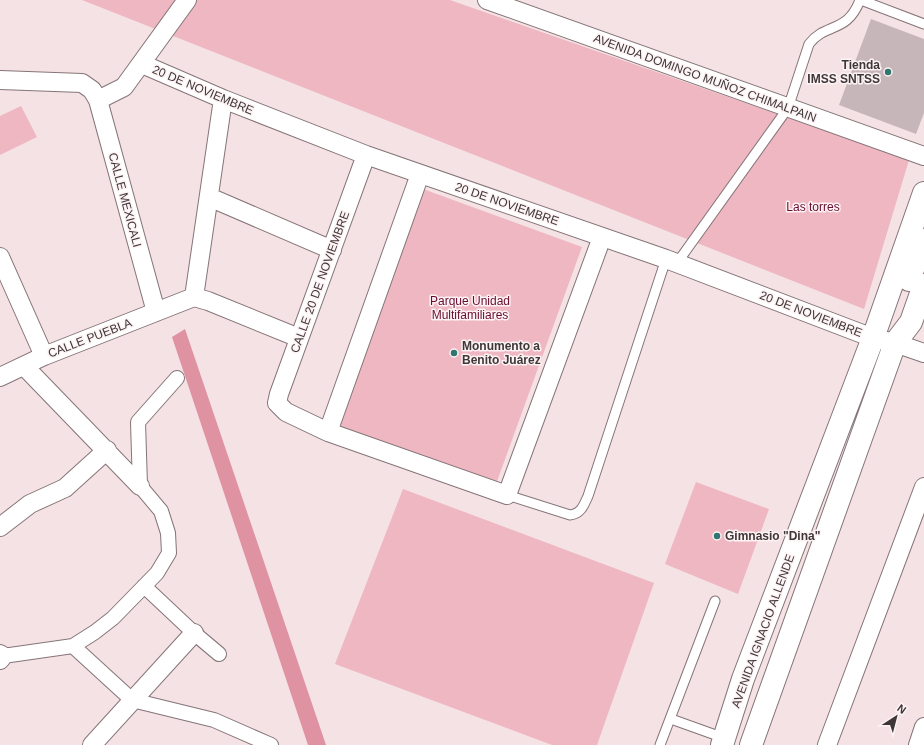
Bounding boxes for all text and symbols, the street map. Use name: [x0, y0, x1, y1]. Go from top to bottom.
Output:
street label: AVENIDA DOMINGO MUÑOZ CHIMALPAIN: [592, 31, 818, 125]
place label: Tienda IMSS SNTSS: [807, 58, 880, 86]
street label: 20 DE NOVIEMBRE: [150, 62, 256, 118]
marker: Tienda IMSS SNTSS: [883, 67, 893, 77]
street label: CALLE MEXICALI: [106, 151, 144, 249]
street label: 20 DE NOVIEMBRE: [453, 180, 561, 228]
park label: Las torres: [786, 200, 840, 214]
street label: CALLE 20 DE NOVIEMBRE: [288, 209, 352, 355]
street label: 20 DE NOVIEMBRE: [758, 288, 864, 340]
park label: Parque Unidad Multifamiliares: [430, 294, 510, 322]
street label: CALLE PUEBLA: [46, 316, 134, 360]
place label: Monumento a Benito Juárez: [462, 339, 541, 367]
marker: Monumento a Benito Juárez: [449, 348, 459, 358]
place label: Gimnasio "Dina": [725, 529, 820, 543]
marker: Gimnasio "Dina": [712, 531, 722, 541]
street label: AVENIDA IGNACIO ALLENDE: [729, 552, 797, 710]
north arrow: [876, 697, 916, 737]
text: N: [895, 702, 909, 716]

